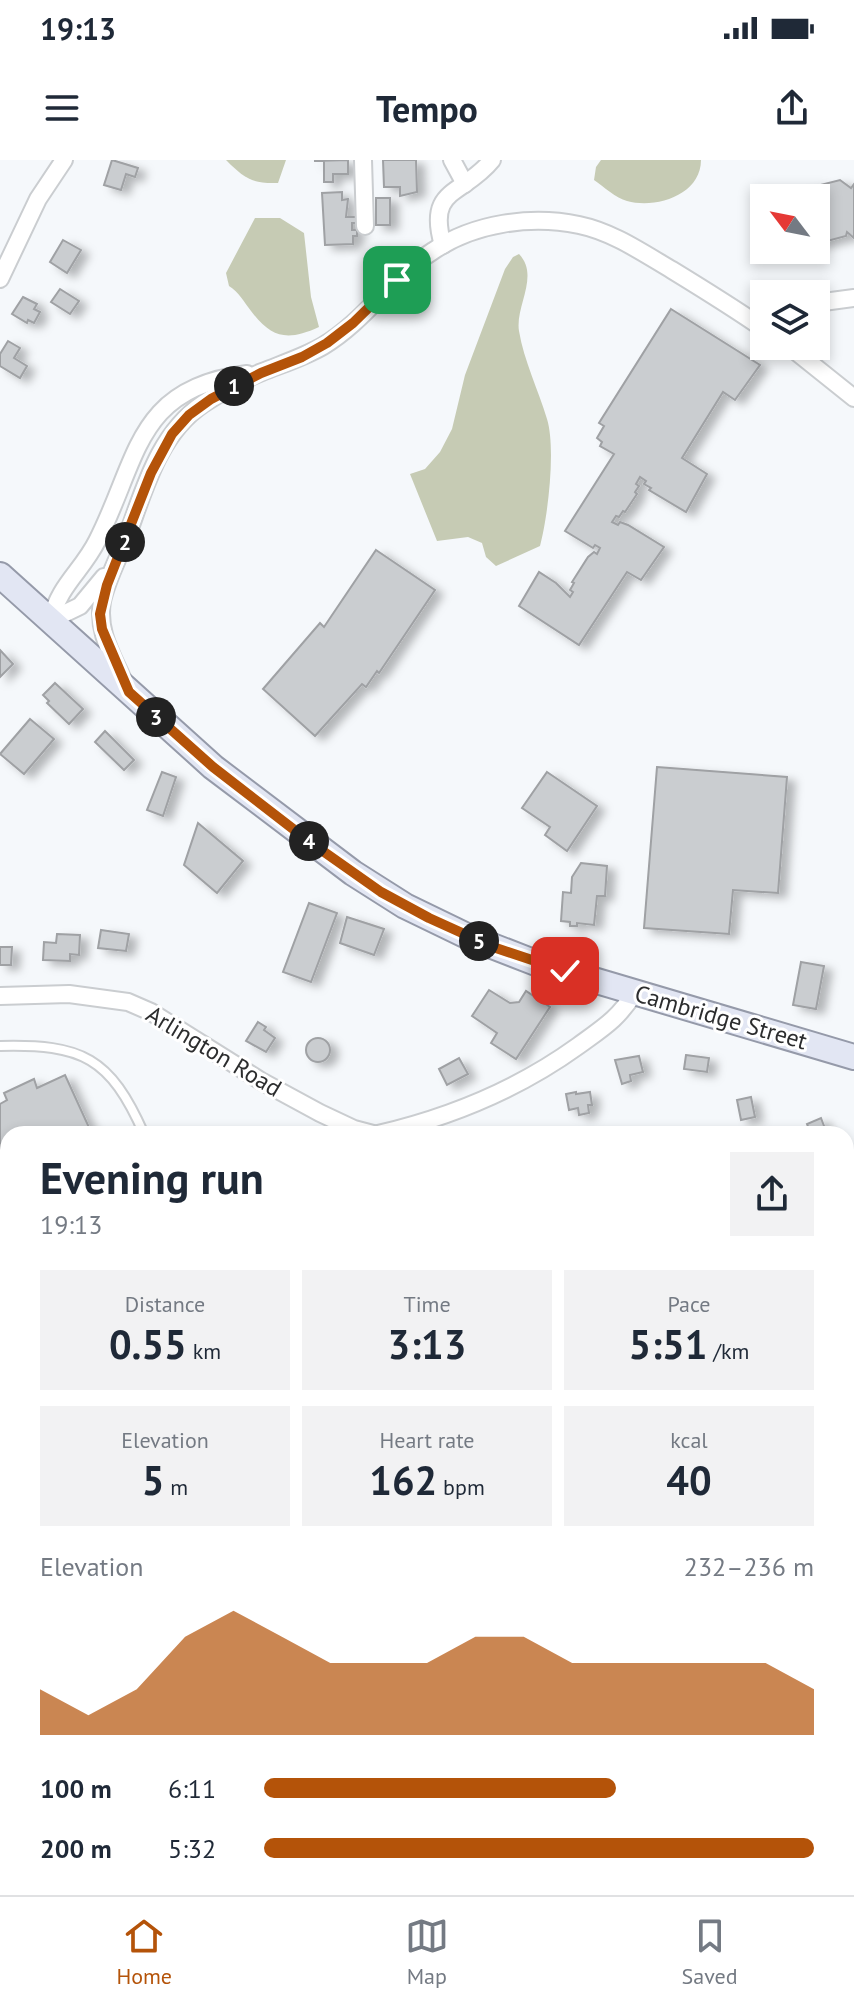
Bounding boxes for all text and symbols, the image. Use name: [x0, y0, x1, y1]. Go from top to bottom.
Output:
text: 19:13: [40, 9, 116, 48]
text: Tempo: [376, 85, 478, 132]
icon: menu: [40, 86, 84, 130]
icon: share: [770, 86, 814, 130]
north arrow: [750, 184, 830, 264]
map controls: [750, 184, 830, 360]
pin: [363, 246, 431, 314]
icon: arrive: [375, 258, 419, 302]
button: layers: [750, 280, 830, 360]
pin: 1: [214, 366, 254, 406]
text: 1: [228, 372, 240, 400]
pin: 2: [105, 522, 145, 562]
text: 2: [119, 528, 131, 556]
pin: 3: [136, 697, 176, 737]
text: 3: [150, 703, 162, 731]
pin: 4: [289, 821, 329, 861]
text: 4: [303, 827, 315, 855]
pin: 5: [459, 921, 499, 961]
text: 5: [473, 927, 485, 955]
pin: [531, 937, 599, 1005]
icon: check: [543, 949, 587, 993]
street label: Cambridge Street: [631, 978, 811, 1056]
street label: Arlington Road: [141, 998, 287, 1104]
text: Evening run: [40, 1149, 264, 1206]
button: share: [730, 1152, 814, 1236]
text: 19:13: [40, 1208, 102, 1241]
text: Distance: [125, 1290, 205, 1318]
text: Time: [403, 1290, 451, 1318]
text: Pace: [667, 1290, 711, 1318]
text: 0.55: [109, 1318, 187, 1370]
text: 3:13: [388, 1318, 466, 1370]
text: 5:51: [629, 1318, 707, 1370]
text: km: [187, 1337, 221, 1365]
text: /km: [707, 1337, 749, 1365]
text: Elevation: [121, 1426, 209, 1454]
text: Heart rate: [379, 1426, 475, 1454]
text: kcal: [670, 1426, 708, 1454]
text: 5: [142, 1454, 164, 1506]
text: 162: [369, 1454, 437, 1506]
text: 40: [666, 1454, 712, 1506]
text: m: [164, 1473, 188, 1501]
text: bpm: [437, 1473, 485, 1501]
text: Elevation: [40, 1550, 144, 1583]
text: 232–236 m: [684, 1550, 814, 1583]
text: 100 m: [40, 1772, 112, 1805]
text: 6:11: [168, 1772, 216, 1805]
text: 200 m: [40, 1832, 112, 1865]
text: 5:32: [168, 1832, 216, 1865]
tab: Home: [116, 1914, 172, 1990]
tab: Map: [405, 1914, 449, 1990]
tab: Saved: [682, 1914, 738, 1990]

